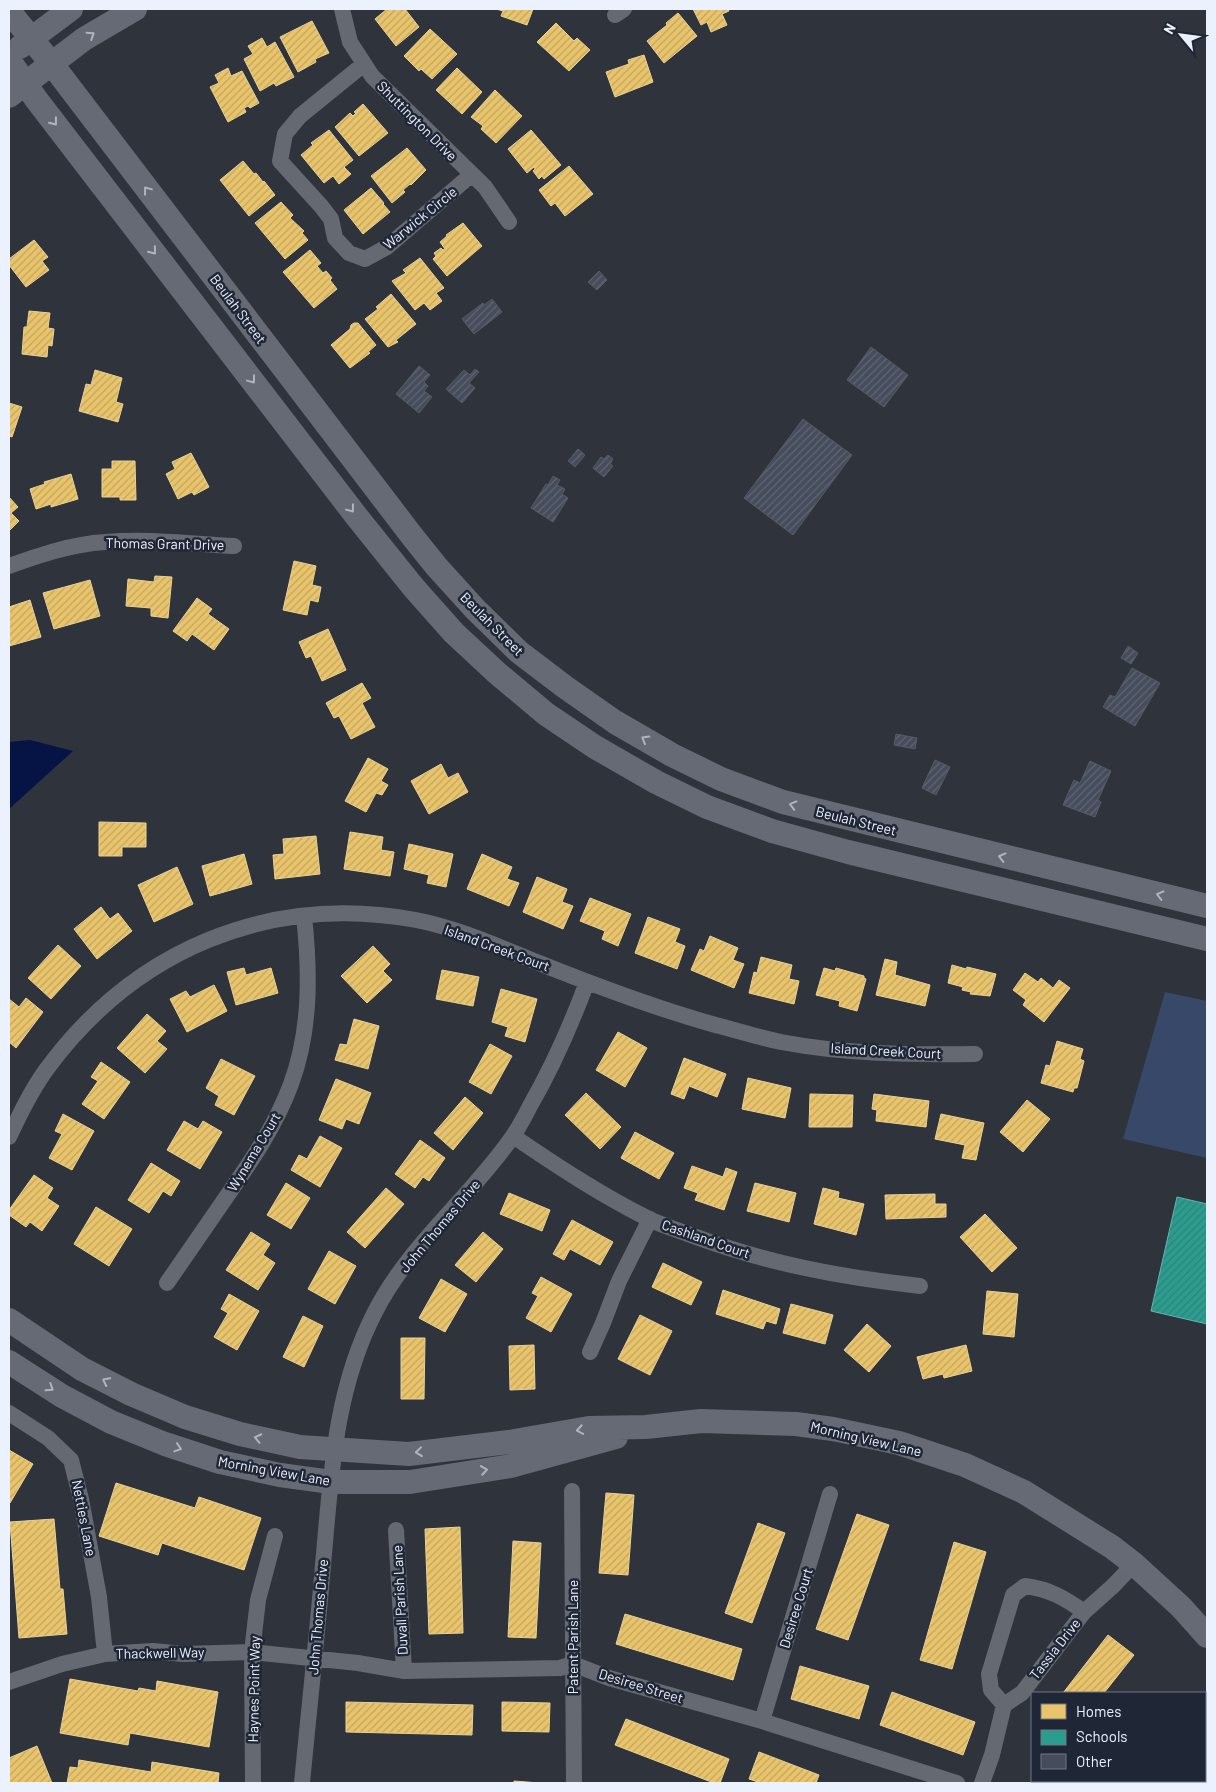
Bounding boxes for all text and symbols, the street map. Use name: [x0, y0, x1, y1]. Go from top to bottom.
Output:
north arrow: [1156, 10, 1206, 60]
text: N: [1160, 20, 1179, 37]
one-way arrow: [86, 32, 95, 42]
street label: Shuttington Drive: [374, 77, 461, 164]
one-way arrow: [48, 117, 57, 126]
street label: Warwick Circle: [379, 183, 460, 253]
one-way arrow: [144, 186, 153, 196]
one-way arrow: [147, 245, 156, 255]
street label: Beulah Street: [207, 271, 270, 347]
one-way arrow: [246, 374, 255, 384]
one-way arrow: [345, 503, 353, 512]
street label: Thomas Grant Drive: [105, 534, 225, 553]
street label: Beulah Street: [457, 588, 528, 659]
one-way arrow: [641, 736, 650, 746]
one-way arrow: [789, 800, 798, 811]
street label: Beulah Street: [814, 802, 898, 839]
one-way arrow: [998, 852, 1006, 862]
one-way arrow: [1155, 890, 1164, 901]
street label: Island Creek Court: [442, 921, 552, 974]
street label: Island Creek Court: [830, 1039, 942, 1062]
street label: Wynema Court: [223, 1109, 284, 1194]
street label: John Thomas Drive: [396, 1176, 483, 1276]
street label: Cashland Court: [660, 1215, 752, 1262]
one-way arrow: [102, 1377, 111, 1387]
one-way arrow: [44, 1382, 53, 1391]
street label: Morning View Lane: [809, 1417, 923, 1460]
one-way arrow: [575, 1424, 584, 1434]
one-way arrow: [253, 1433, 262, 1444]
one-way arrow: [174, 1443, 182, 1453]
one-way arrow: [415, 1446, 423, 1457]
street label: Morning View Lane: [217, 1452, 332, 1489]
one-way arrow: [479, 1466, 488, 1476]
street label: Netties Lane: [69, 1478, 100, 1558]
street label: Duvall Parish Lane: [388, 1545, 411, 1655]
street label: John Thomas Drive: [304, 1558, 331, 1676]
street label: Desiree Court: [775, 1566, 816, 1650]
street label: Patent Parish Lane: [564, 1580, 581, 1694]
street label: Tassia Drive: [1025, 1615, 1084, 1683]
street label: Haynes Point Way: [244, 1635, 263, 1743]
street label: Thackwell Way: [116, 1643, 205, 1662]
street label: Desiree Street: [597, 1665, 685, 1706]
legend: [1031, 1692, 1206, 1782]
text: Homes: [1076, 1702, 1121, 1720]
text: Schools: [1076, 1727, 1128, 1745]
text: Other: [1076, 1752, 1113, 1770]

